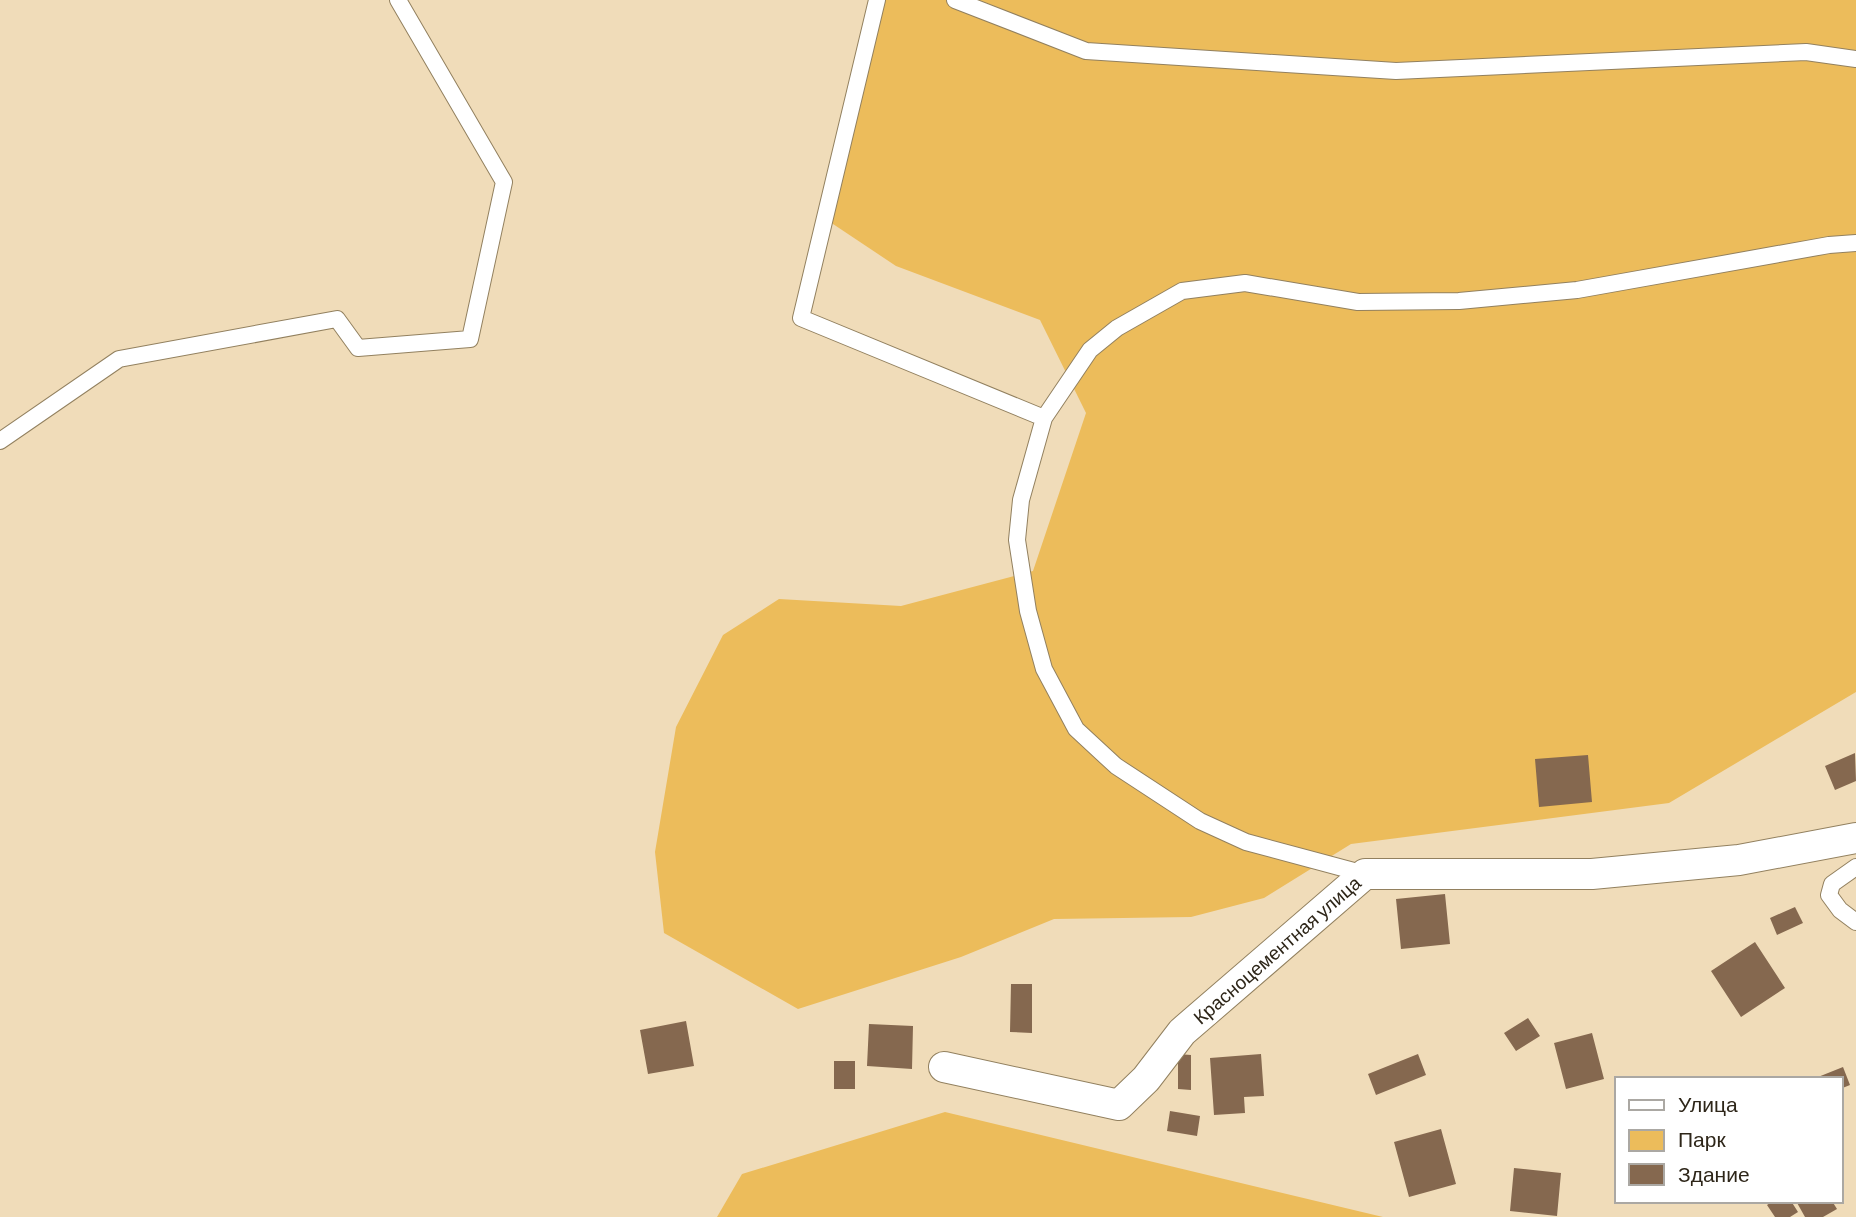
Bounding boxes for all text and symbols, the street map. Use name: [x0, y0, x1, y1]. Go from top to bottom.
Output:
street label: Красноцементная улица: [1188, 870, 1365, 1029]
legend: [1615, 1077, 1842, 1203]
text: Улица: [1678, 1091, 1738, 1116]
text: Парк: [1678, 1126, 1726, 1151]
text: Здание: [1678, 1161, 1750, 1186]

